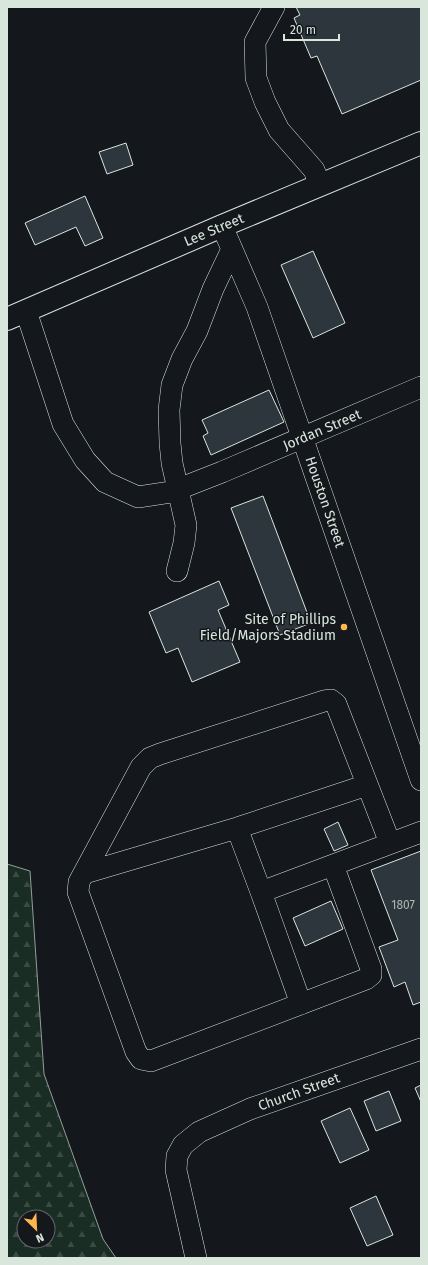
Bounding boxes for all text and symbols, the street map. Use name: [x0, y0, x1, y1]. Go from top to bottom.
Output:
scale bar: [284, 16, 339, 42]
text: 20 m: [290, 23, 316, 37]
street label: Lee Street: [181, 209, 247, 250]
street label: Jordan Street: [280, 406, 365, 454]
street label: Houston Street: [301, 454, 349, 551]
place label: Site of Phillips Field/Majors Stadium: [200, 611, 336, 644]
marker: Site of Phillips Field/Majors Stadium: [339, 622, 349, 632]
house number: 1807: [391, 898, 415, 912]
street label: Church Street: [256, 1069, 343, 1115]
north arrow: [16, 1209, 56, 1249]
text: N: [34, 1230, 46, 1245]

